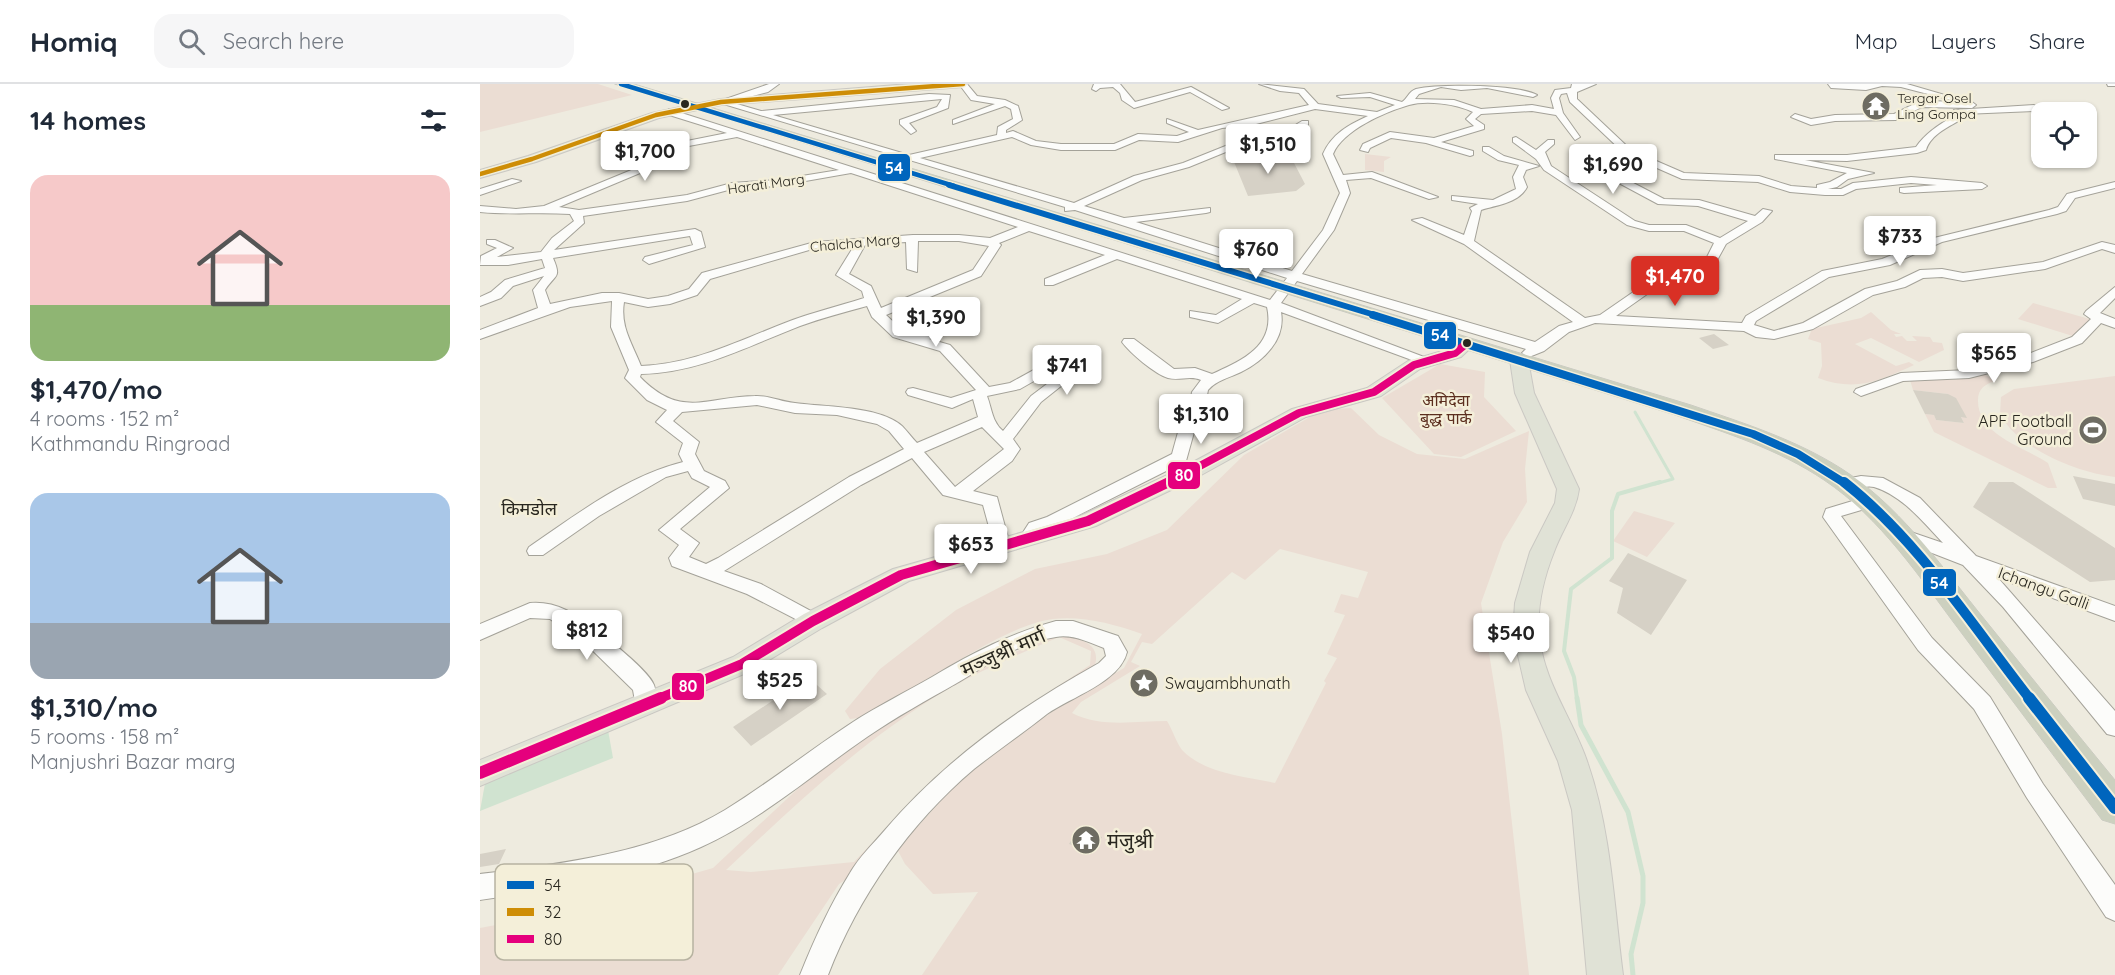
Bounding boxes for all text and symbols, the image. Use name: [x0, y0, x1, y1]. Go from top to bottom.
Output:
search box: [154, 14, 574, 68]
text: Homiq: [30, 24, 118, 59]
icon: search: [175, 25, 208, 58]
text: Search here: [223, 27, 344, 55]
text: Map: [1855, 28, 1898, 54]
text: Layers: [1931, 28, 1996, 54]
text: Share: [2029, 28, 2085, 54]
place label: Tergar Osel Ling Gompa: [1897, 89, 1976, 123]
temple icon: Tergar Osel Ling Gompa: [1860, 90, 1892, 122]
unlabelled marker: [679, 98, 691, 110]
map controls: [2031, 102, 2097, 168]
button: locate: [2031, 102, 2097, 168]
text: 14 homes: [30, 104, 146, 137]
icon: filters: [417, 104, 450, 137]
pin: $1,510: [1219, 124, 1317, 175]
pin: $1,700: [596, 131, 694, 182]
text: $1,510: [1240, 131, 1296, 156]
text: $1,700: [615, 138, 675, 163]
pin: $1,690: [1564, 144, 1662, 195]
text: $1,690: [1583, 151, 1643, 176]
line badge: 54: [877, 153, 911, 182]
text: 54: [885, 158, 904, 178]
street label: Harati Marg: [726, 170, 806, 198]
icon: home: [186, 214, 294, 322]
pin: $733: [1864, 216, 1936, 267]
text: $733: [1878, 223, 1922, 248]
pin: $760: [1220, 229, 1292, 280]
street label: Chalcha Marg: [809, 230, 901, 256]
text: $760: [1233, 236, 1279, 261]
pin: $1,470: [1626, 256, 1724, 307]
text: $1,470: [1645, 263, 1705, 288]
pin: $1,390: [887, 297, 985, 348]
text: $1,390: [906, 304, 966, 329]
line badge: 54: [1423, 321, 1457, 350]
text: 54: [1431, 325, 1450, 345]
pin: $565: [1958, 333, 2030, 384]
unlabelled marker: [1461, 337, 1473, 349]
text: $565: [1971, 340, 2017, 365]
pin: $741: [1031, 345, 1103, 396]
text: $741: [1046, 352, 1088, 377]
text: $1,470/mo: [30, 373, 163, 406]
park label: अमिदेवा बुद्ध पार्क: [1420, 390, 1473, 429]
pin: $1,310: [1152, 394, 1250, 445]
text: $1,310: [1173, 401, 1229, 426]
text: 4 rooms · 152 m²: [30, 406, 179, 431]
place label: APF Football Ground: [1978, 411, 2072, 449]
sports icon: APF Football Ground: [2077, 414, 2109, 446]
text: Kathmandu Ringroad: [30, 431, 230, 456]
line badge: 80: [1167, 461, 1201, 490]
text: 80: [1175, 465, 1193, 485]
district label: किमडोल: [501, 497, 558, 520]
pin: $653: [935, 524, 1007, 575]
text: $653: [948, 531, 994, 556]
icon: home: [186, 532, 294, 640]
street label: Ichangu Galli: [1996, 562, 2092, 614]
line badge: 54: [1922, 568, 1957, 597]
text: 54: [1930, 573, 1949, 593]
pin: $812: [551, 610, 623, 661]
pin: $540: [1475, 613, 1547, 664]
text: $812: [566, 617, 608, 642]
text: $540: [1487, 620, 1535, 645]
street label: मञ्जुश्री मार्ग: [957, 622, 1051, 683]
pin: $525: [744, 660, 816, 711]
text: $525: [757, 667, 803, 692]
place icon: Swayambhunath: [1128, 667, 1160, 699]
line badge: 80: [671, 672, 705, 701]
place label: Swayambhunath: [1165, 673, 1291, 693]
text: 80: [679, 676, 697, 696]
text: $1,310/mo: [30, 691, 158, 724]
text: 5 rooms · 158 m²: [30, 724, 179, 749]
text: Manjushri Bazar marg: [30, 749, 235, 774]
temple icon: मंजुश्री: [1070, 824, 1102, 856]
place label: मंजुश्री: [1107, 828, 1154, 854]
legend: [495, 864, 693, 960]
text: 54: [544, 875, 561, 895]
text: 32: [544, 902, 561, 922]
text: 80: [544, 929, 562, 949]

